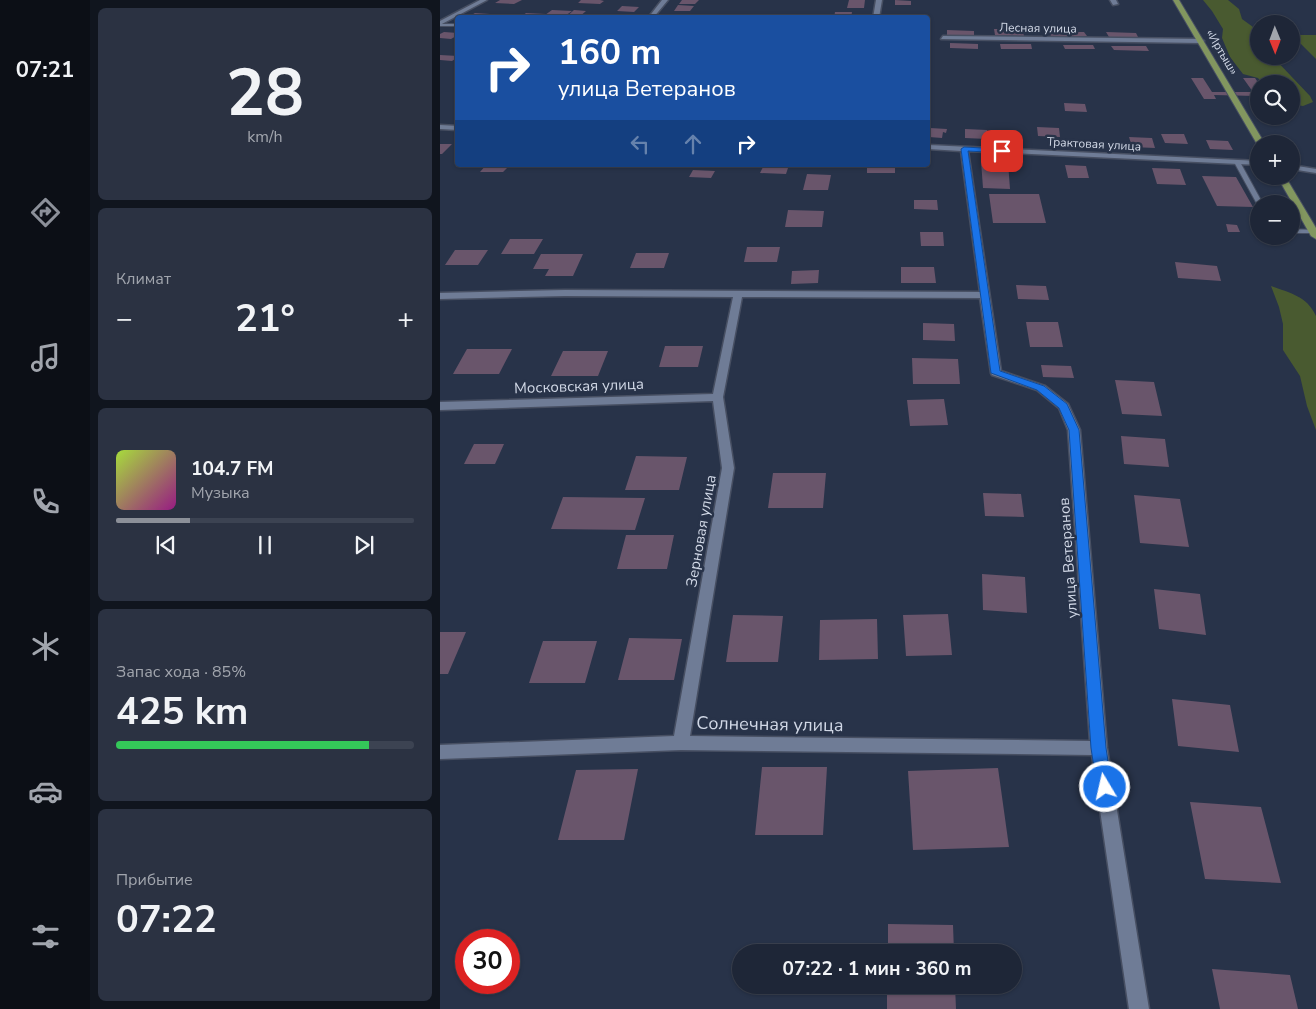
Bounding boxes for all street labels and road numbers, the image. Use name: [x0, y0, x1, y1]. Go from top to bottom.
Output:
street label: Лесная улица: [999, 19, 1077, 37]
street label: «Иртыш»: [1202, 26, 1242, 78]
street label: Трактовая улица: [1046, 134, 1142, 154]
street label: Московская улица: [514, 374, 644, 398]
street label: Зерновая улица: [681, 473, 721, 589]
street label: улица Ветеранов: [1054, 497, 1082, 619]
street label: Солнечная улица: [696, 711, 844, 737]

